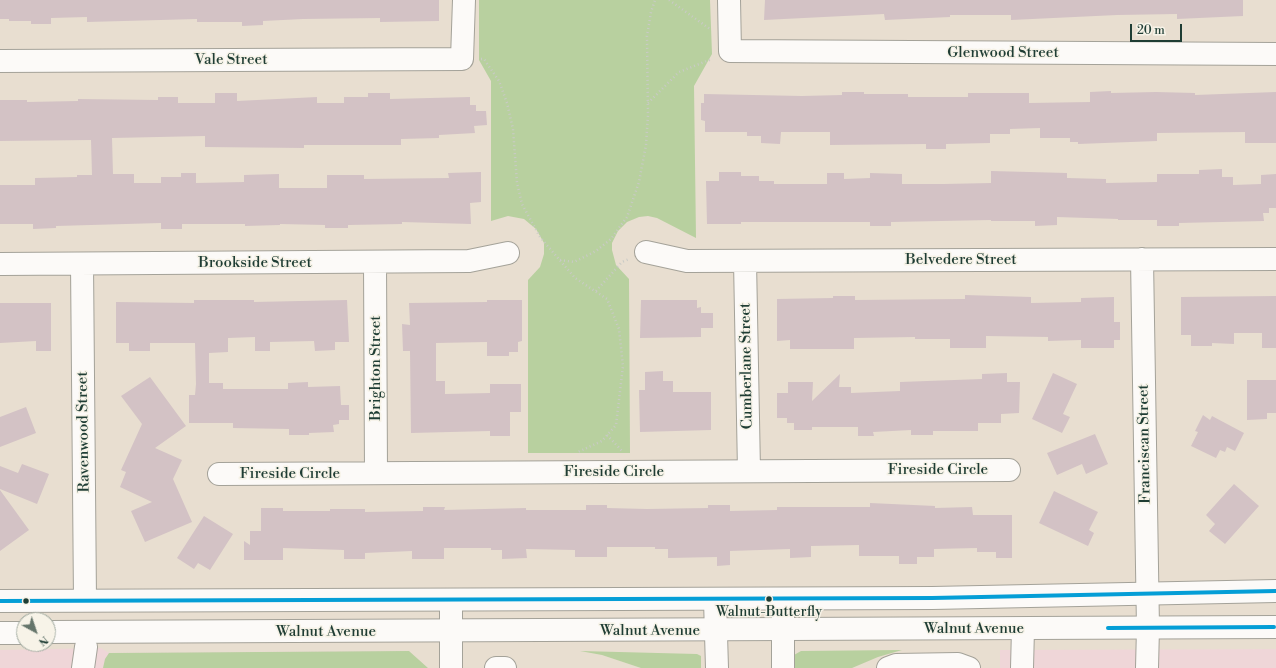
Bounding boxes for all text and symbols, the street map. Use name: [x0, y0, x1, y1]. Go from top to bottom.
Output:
scale bar: [1132, 16, 1184, 42]
text: 20 m: [1137, 23, 1165, 38]
street label: Glenwood Street: [947, 44, 1059, 62]
street label: Vale Street: [195, 51, 267, 69]
street label: Belvedere Street: [905, 251, 1017, 269]
street label: Brookside Street: [198, 254, 312, 272]
street label: Cumberlane Street: [737, 302, 757, 430]
street label: Brighton Street: [367, 315, 385, 421]
street label: Ravenwood Street: [74, 371, 94, 493]
street label: Franciscan Street: [1135, 384, 1155, 504]
street label: Fireside Circle: [888, 461, 988, 479]
street label: Fireside Circle: [564, 463, 664, 481]
street label: Fireside Circle: [240, 465, 340, 483]
marker: Walnut-Butterfly: [764, 594, 774, 604]
unlabelled marker: [21, 596, 31, 606]
place label: Walnut-Butterfly: [716, 605, 822, 621]
north arrow: [16, 612, 56, 652]
street label: Walnut Avenue: [924, 620, 1024, 638]
street label: Walnut Avenue: [600, 622, 700, 640]
street label: Walnut Avenue: [276, 623, 376, 641]
text: N: [35, 632, 51, 649]

